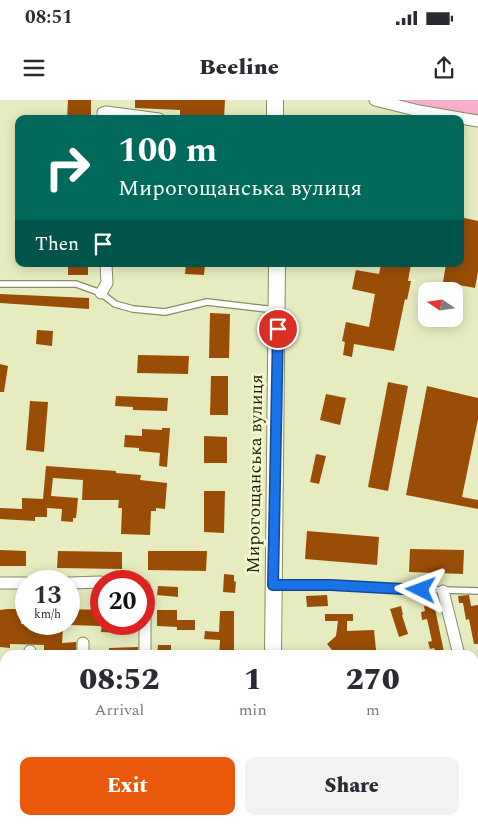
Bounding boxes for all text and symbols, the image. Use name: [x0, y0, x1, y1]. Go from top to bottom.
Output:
text: 08:51: [25, 3, 73, 32]
text: Beeline: [199, 51, 279, 84]
icon: menu: [20, 54, 48, 82]
icon: share: [430, 54, 458, 82]
text: 100 m: [118, 124, 217, 177]
icon: right: [35, 135, 100, 200]
text: Мирогощанська вулиця: [118, 172, 362, 205]
text: Then: [35, 230, 79, 259]
icon: arrive: [89, 230, 117, 258]
north arrow: [418, 282, 462, 328]
map controls: [418, 282, 463, 327]
pin: [257, 308, 299, 350]
icon: arrive: [264, 315, 292, 343]
street label: Мирогощанська вулиця: [240, 374, 270, 574]
position arrow: [394, 563, 446, 615]
speed limit sign: 20: [90, 570, 155, 635]
text: 13: [33, 577, 62, 615]
text: km/h: [34, 605, 61, 624]
text: 08:52: [79, 657, 160, 703]
text: 1: [244, 657, 262, 703]
text: 270: [346, 657, 400, 703]
text: Arrival: [94, 698, 144, 722]
text: min: [239, 698, 267, 722]
text: m: [366, 698, 380, 722]
button: Exit: [20, 757, 235, 815]
button: Share: [245, 757, 459, 815]

